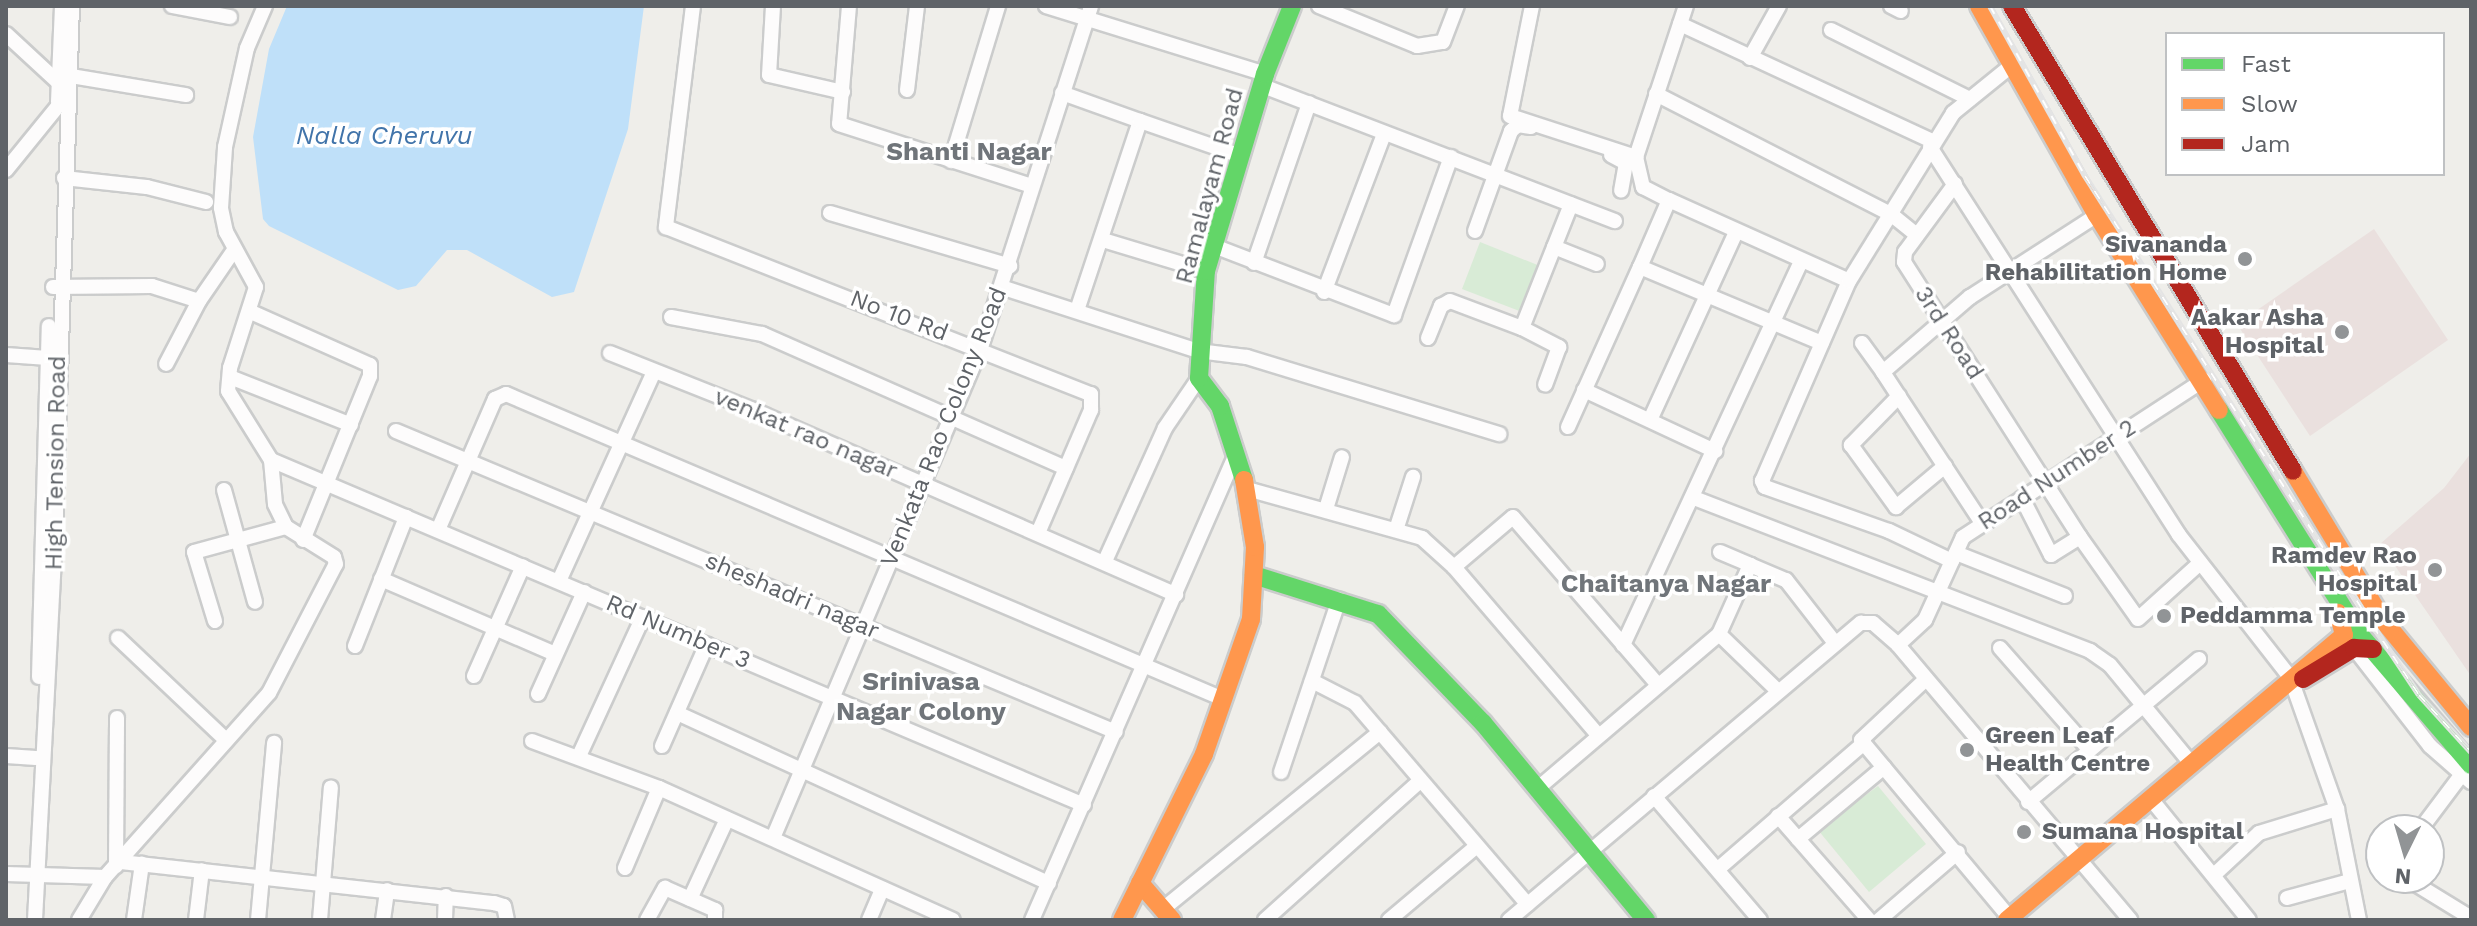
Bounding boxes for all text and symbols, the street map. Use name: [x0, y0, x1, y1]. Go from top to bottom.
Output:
legend: [2165, 32, 2445, 176]
text: Fast: [2241, 50, 2291, 78]
street label: Ramalayam Road: [1170, 85, 1250, 287]
text: Slow: [2241, 90, 2298, 118]
water label: Nalla Cheruvu: [296, 120, 472, 152]
text: Jam: [2241, 130, 2291, 158]
district label: Shanti Nagar: [886, 136, 1052, 168]
place label: Sivananda Rehabilitation Home: [1985, 231, 2227, 287]
marker: Sivananda Rehabilitation Home: [2234, 248, 2256, 270]
street label: 3rd Road: [1908, 281, 1990, 385]
street label: Venkata Rao Colony Road: [874, 283, 1014, 571]
street label: No 10 Rd: [846, 284, 952, 348]
place label: Aakar Asha Hospital: [2190, 304, 2324, 360]
marker: Aakar Asha Hospital: [2331, 321, 2353, 343]
street label: High Tension Road: [40, 355, 72, 571]
street label: venkat rao nagar: [710, 382, 902, 486]
street label: Road Number 2: [1973, 413, 2141, 537]
place label: Ramdev Rao Hospital: [2270, 542, 2417, 598]
street label: sheshadri nagar: [701, 546, 883, 646]
marker: Ramdev Rao Hospital: [2424, 559, 2446, 581]
district label: Chaitanya Nagar: [1561, 568, 1771, 600]
street label: Rd Number 3: [601, 589, 755, 675]
place label: Peddamma Temple: [2180, 602, 2406, 630]
marker: Peddamma Temple: [2155, 607, 2173, 625]
district label: Srinivasa Nagar Colony: [836, 666, 1006, 728]
place label: Green Leaf Health Centre: [1985, 722, 2150, 778]
marker: Green Leaf Health Centre: [1956, 739, 1978, 761]
north arrow: [2365, 814, 2445, 894]
place label: Sumana Hospital: [2042, 818, 2244, 846]
marker: Sumana Hospital: [2013, 821, 2035, 843]
text: N: [2394, 863, 2412, 890]

